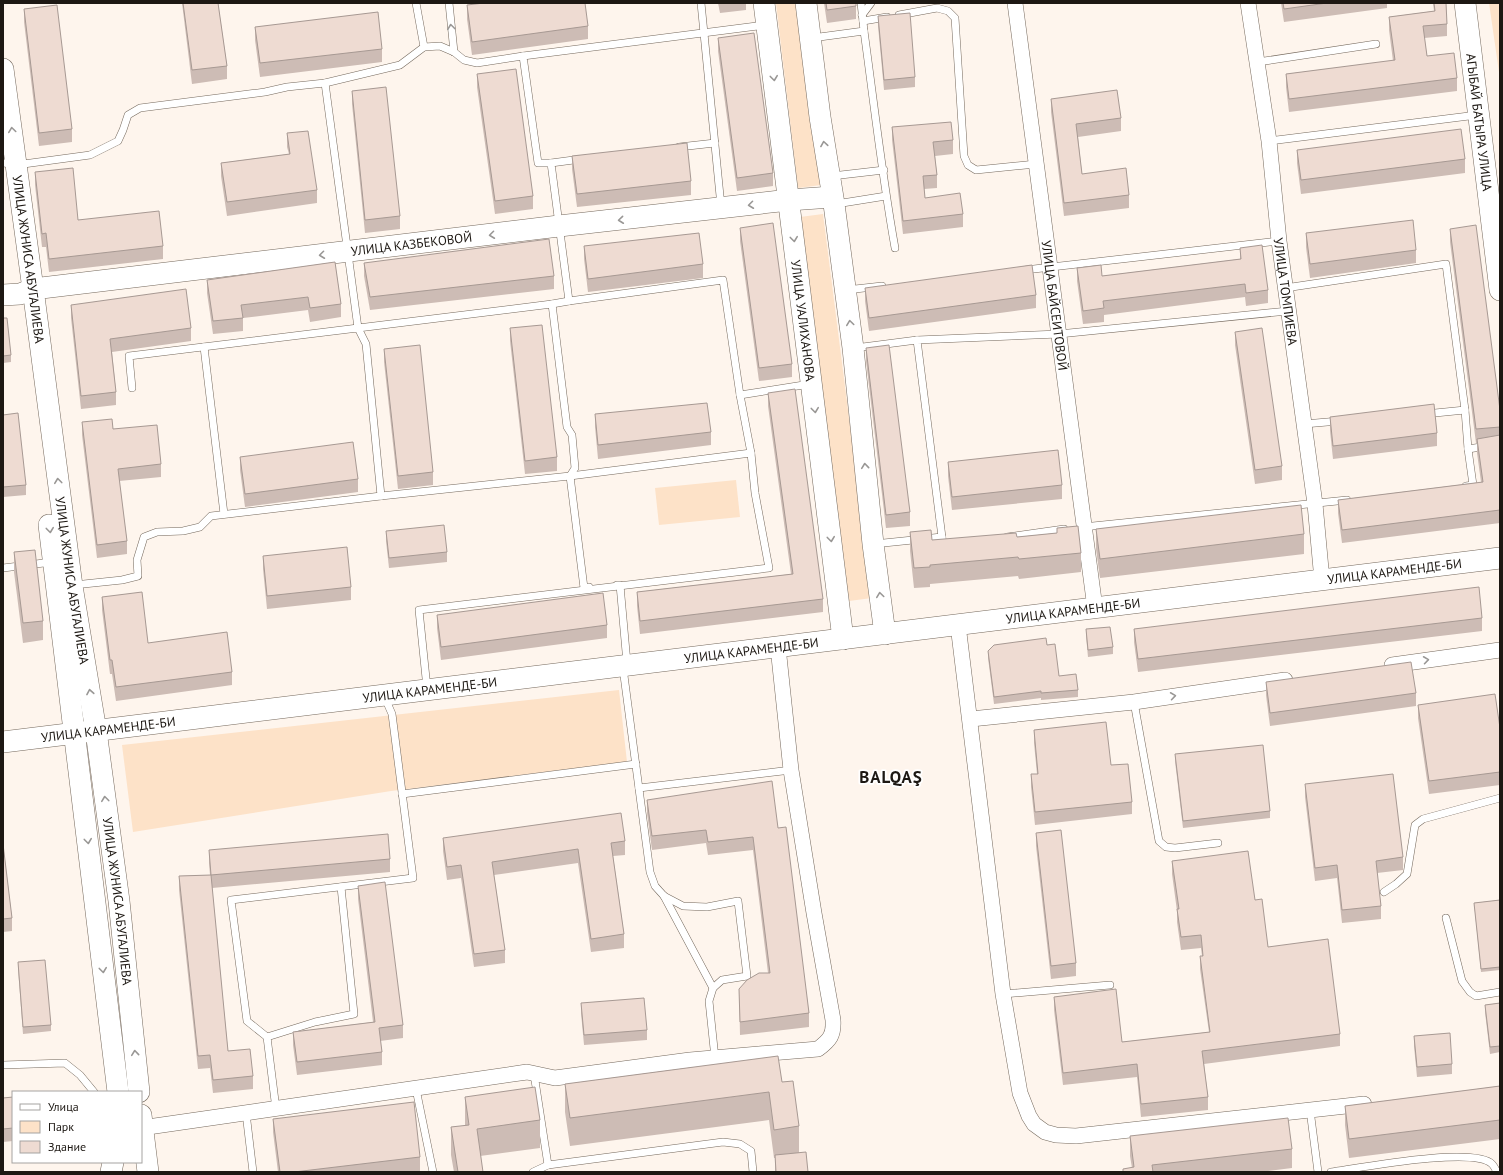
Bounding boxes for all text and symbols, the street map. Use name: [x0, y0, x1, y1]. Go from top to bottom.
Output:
one-way arrow: [447, 24, 456, 30]
street label: АГЫБАЙ БАТЫРА УЛИЦА: [1463, 52, 1496, 192]
one-way arrow: [769, 75, 778, 81]
one-way arrow: [8, 127, 17, 133]
one-way arrow: [820, 141, 829, 148]
street label: УЛИЦА ЖУНИСА АБУГАЛИЕВА: [9, 174, 49, 345]
one-way arrow: [748, 200, 754, 209]
one-way arrow: [618, 215, 624, 224]
street label: УЛИЦА КАЗБЕКОВОЙ: [350, 228, 473, 259]
one-way arrow: [489, 230, 495, 239]
one-way arrow: [789, 236, 798, 242]
street label: УЛИЦА ТОМПИЕВА: [1270, 237, 1302, 347]
street label: УЛИЦА БАЙСЕИТОВОЙ: [1038, 239, 1072, 371]
one-way arrow: [318, 251, 325, 260]
street label: УЛИЦА УАЛИХАНОВА: [787, 259, 819, 383]
one-way arrow: [846, 320, 855, 326]
one-way arrow: [810, 407, 819, 413]
one-way arrow: [861, 463, 870, 469]
one-way arrow: [54, 477, 63, 484]
street label: УЛИЦА ЖУНИСА АБУГАЛИЕВА: [52, 495, 93, 666]
one-way arrow: [45, 526, 54, 533]
one-way arrow: [826, 536, 835, 542]
street label: УЛИЦА КАРАМЕНДЕ-БИ: [1326, 554, 1463, 588]
one-way arrow: [875, 592, 884, 598]
street label: УЛИЦА КАРАМЕНДЕ-БИ: [1005, 594, 1141, 627]
street label: УЛИЦА КАРАМЕНДЕ-БИ: [683, 633, 820, 667]
one-way arrow: [1423, 656, 1429, 665]
street label: УЛИЦА КАРАМЕНДЕ-БИ: [362, 673, 498, 706]
one-way arrow: [86, 689, 95, 695]
one-way arrow: [1170, 692, 1176, 701]
street label: УЛИЦА КАРАМЕНДЕ-БИ: [40, 712, 176, 746]
district label: BALQAŞ: [859, 766, 923, 788]
one-way arrow: [101, 796, 110, 802]
street label: УЛИЦА ЖУНИСА АБУГАЛИЕВА: [99, 816, 136, 986]
one-way arrow: [83, 838, 92, 844]
one-way arrow: [99, 967, 108, 974]
one-way arrow: [130, 1050, 139, 1056]
legend: [12, 1091, 142, 1163]
text: Улица: [48, 1099, 79, 1114]
text: Парк: [48, 1119, 74, 1134]
text: Здание: [48, 1139, 86, 1154]

